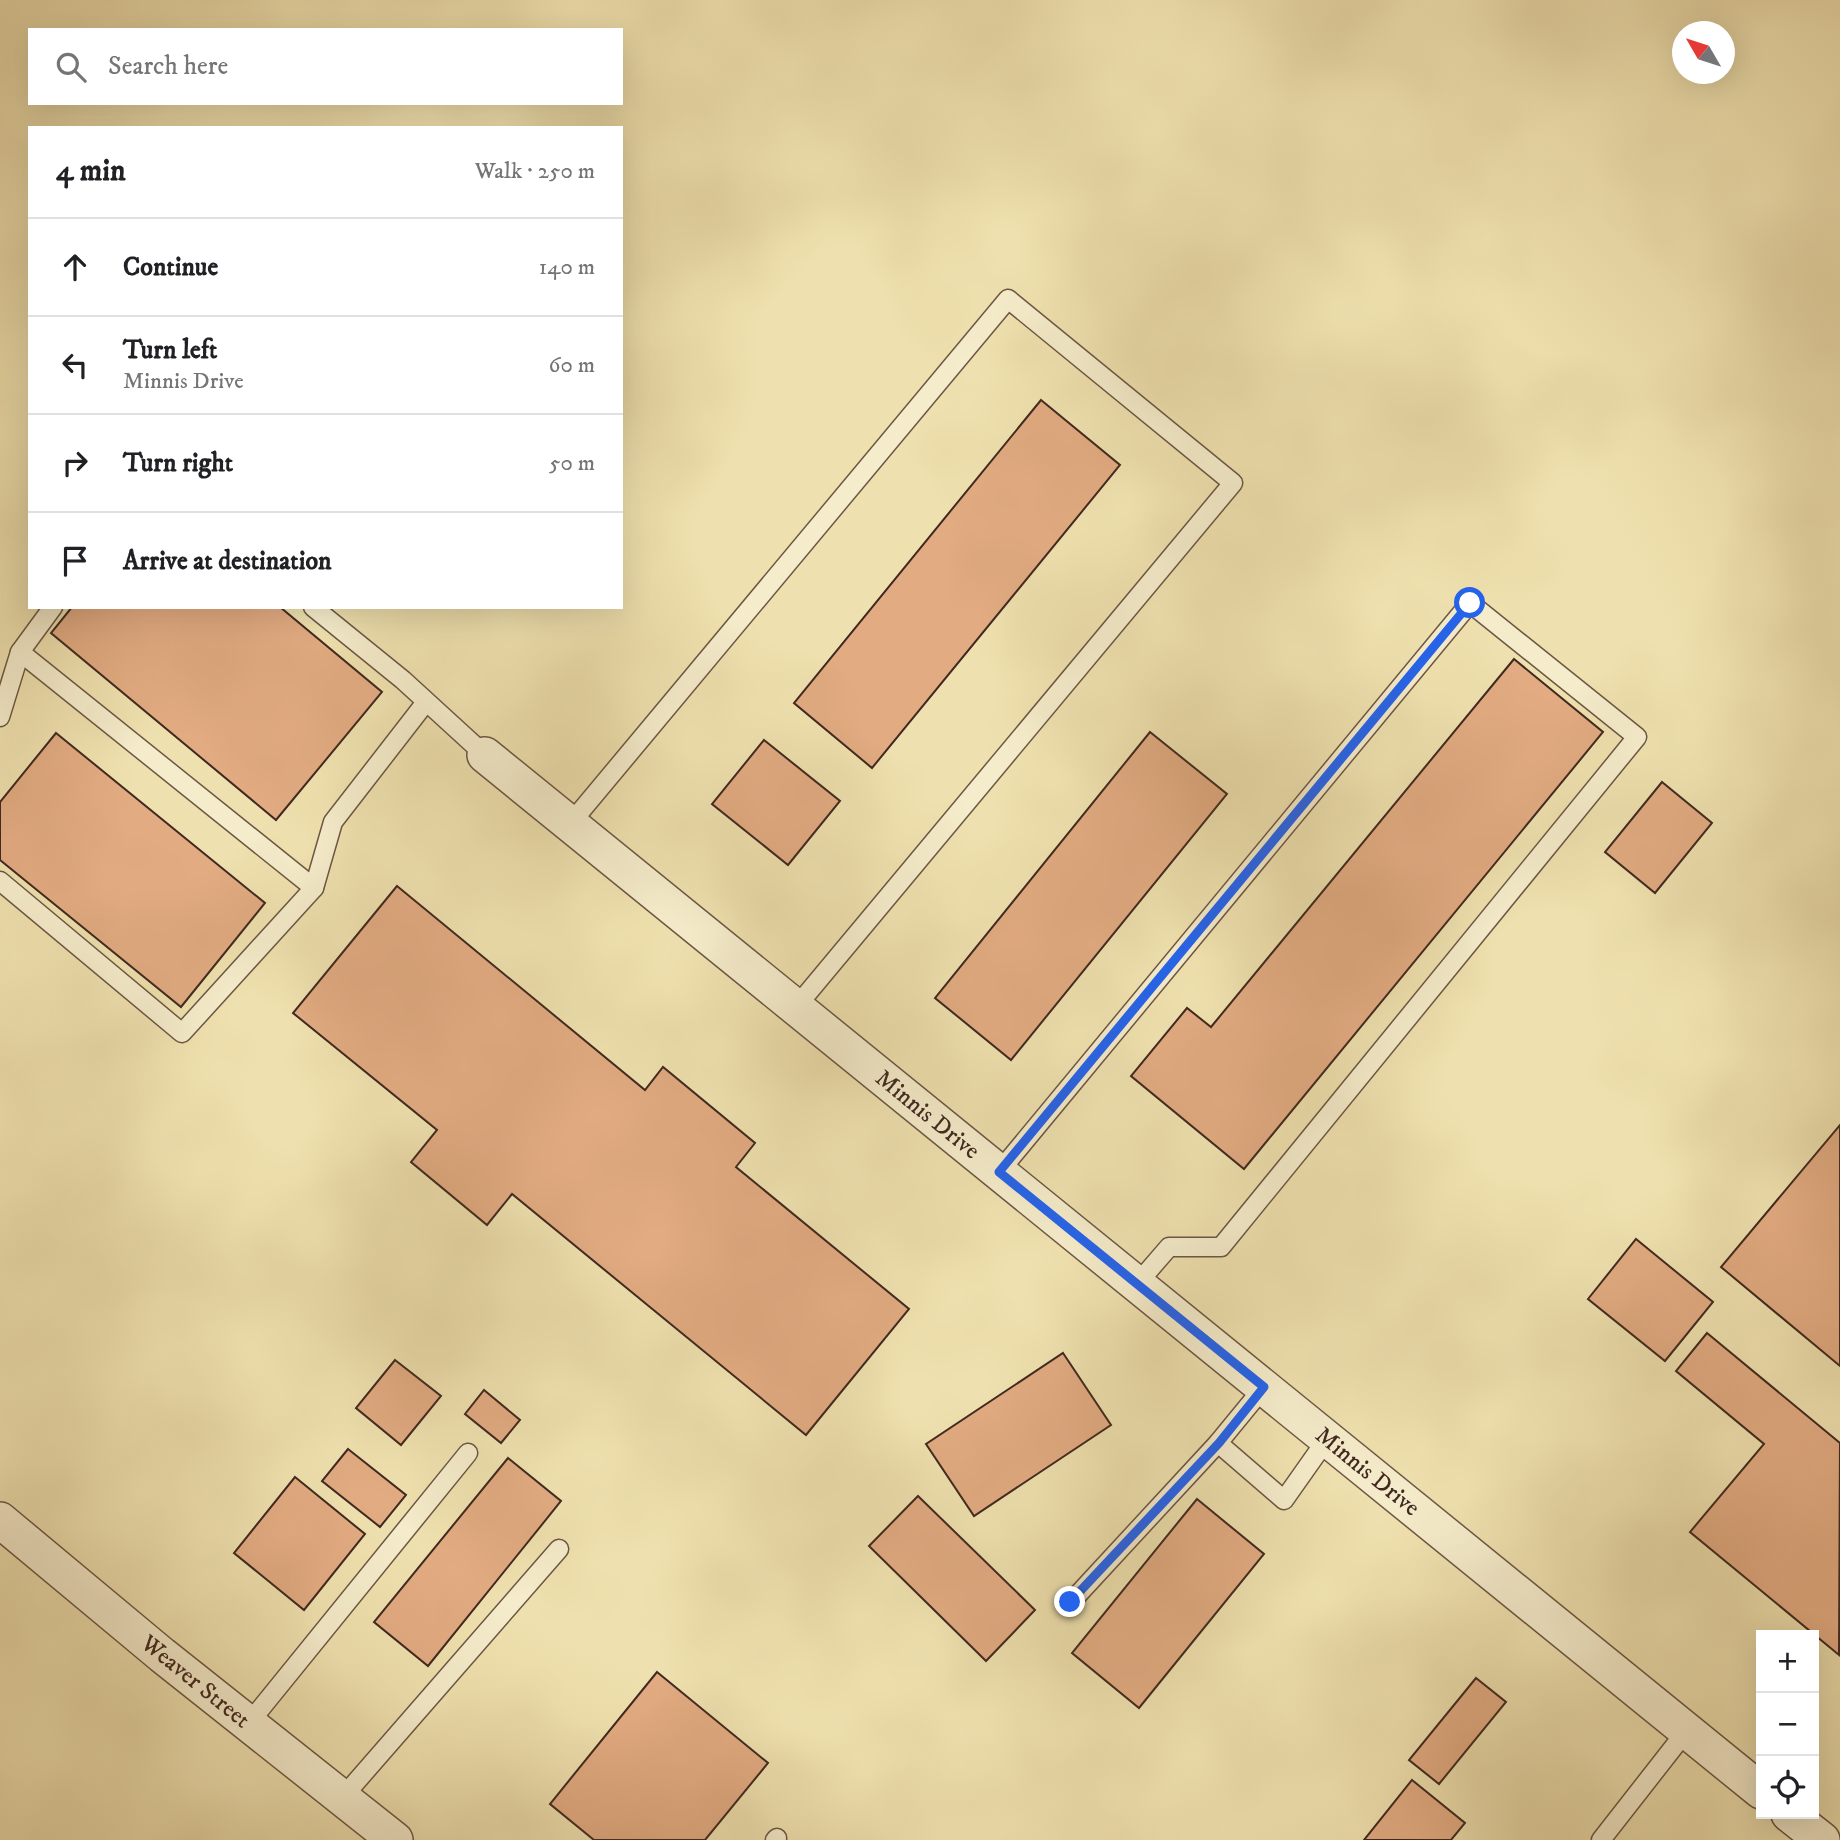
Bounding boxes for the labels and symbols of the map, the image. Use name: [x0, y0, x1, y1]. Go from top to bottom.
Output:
north arrow: [1672, 21, 1735, 84]
route start: [1454, 587, 1485, 618]
street label: Minnis Drive: [869, 1063, 986, 1166]
street label: Minnis Drive: [1309, 1420, 1426, 1523]
route end: [1054, 1586, 1085, 1617]
street label: Weaver Street: [134, 1628, 256, 1735]

